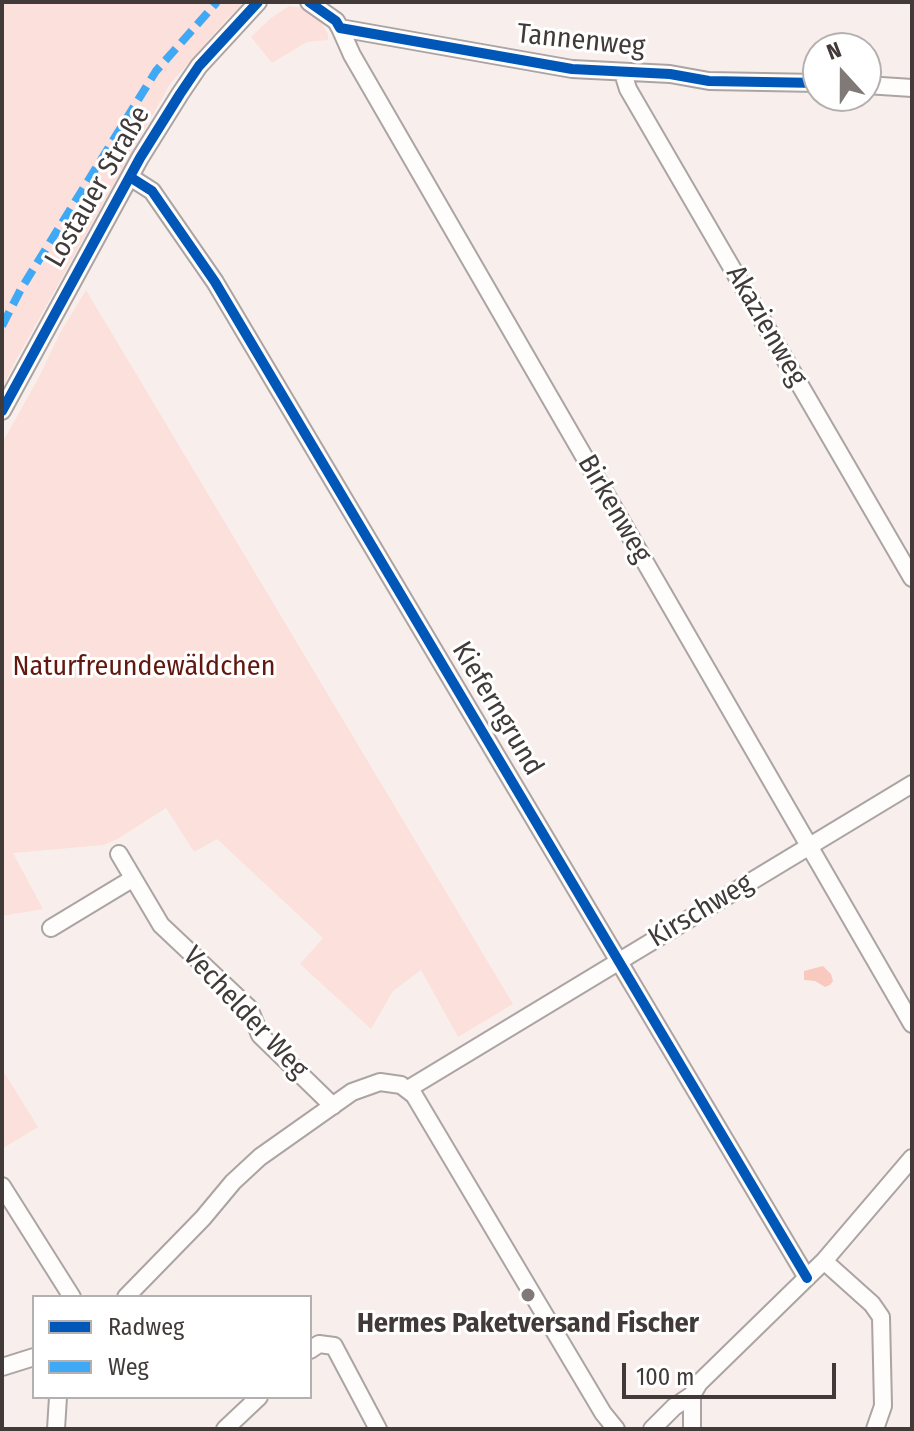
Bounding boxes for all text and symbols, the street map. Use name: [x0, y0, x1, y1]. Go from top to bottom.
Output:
street label: Tannenweg: [515, 18, 647, 64]
north arrow: [802, 32, 882, 112]
text: N: [823, 36, 845, 66]
street label: Lostauer Straße: [38, 100, 158, 274]
street label: Akazienweg: [718, 260, 814, 392]
street label: Birkenweg: [570, 449, 658, 569]
street label: Kieferngrund: [444, 636, 550, 782]
park label: Naturfreundewäldchen: [13, 650, 275, 684]
street label: Kirschweg: [643, 867, 759, 955]
street label: Vechelder Weg: [175, 940, 315, 1086]
marker: Hermes Paketversand Fischer: [519, 1286, 537, 1304]
legend: [32, 1295, 312, 1399]
place label: Hermes Paketversand Fischer: [357, 1307, 699, 1341]
text: Radweg: [108, 1313, 184, 1341]
scale bar: [626, 1347, 840, 1397]
text: Weg: [108, 1353, 149, 1381]
text: 100 m: [636, 1363, 694, 1391]

